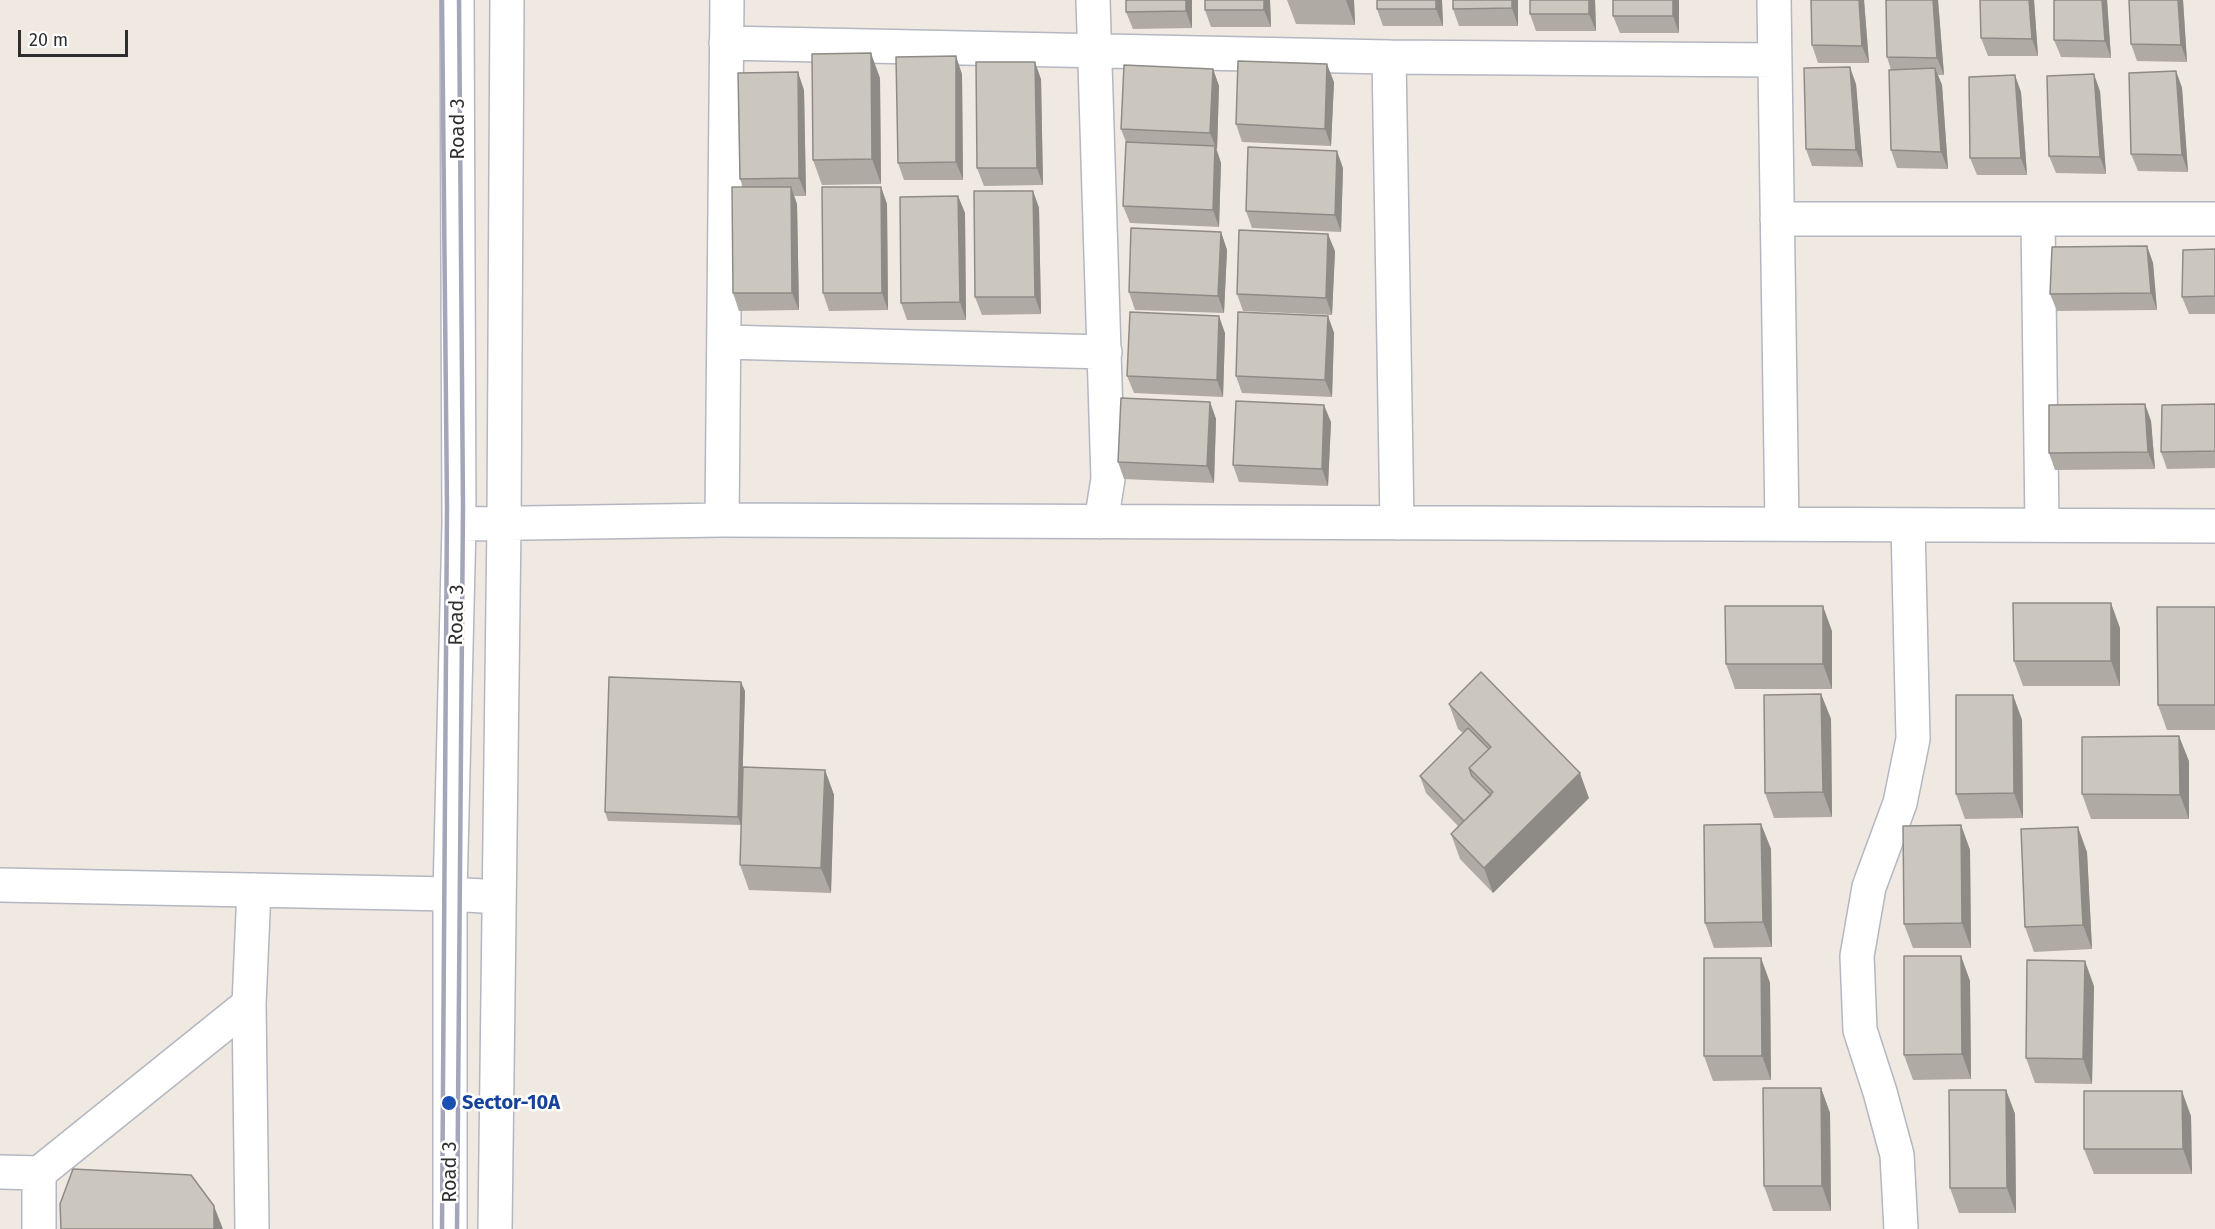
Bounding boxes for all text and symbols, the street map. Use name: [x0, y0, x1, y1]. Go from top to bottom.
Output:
scale bar: [21, 18, 130, 56]
text: 20 m: [29, 29, 68, 51]
street label: Road 3: [446, 98, 470, 160]
street label: Road 3: [444, 584, 470, 646]
place label: Sector-10A: [462, 1091, 560, 1115]
marker: Sector-10A: [440, 1094, 458, 1112]
street label: Road 3: [438, 1141, 462, 1203]

